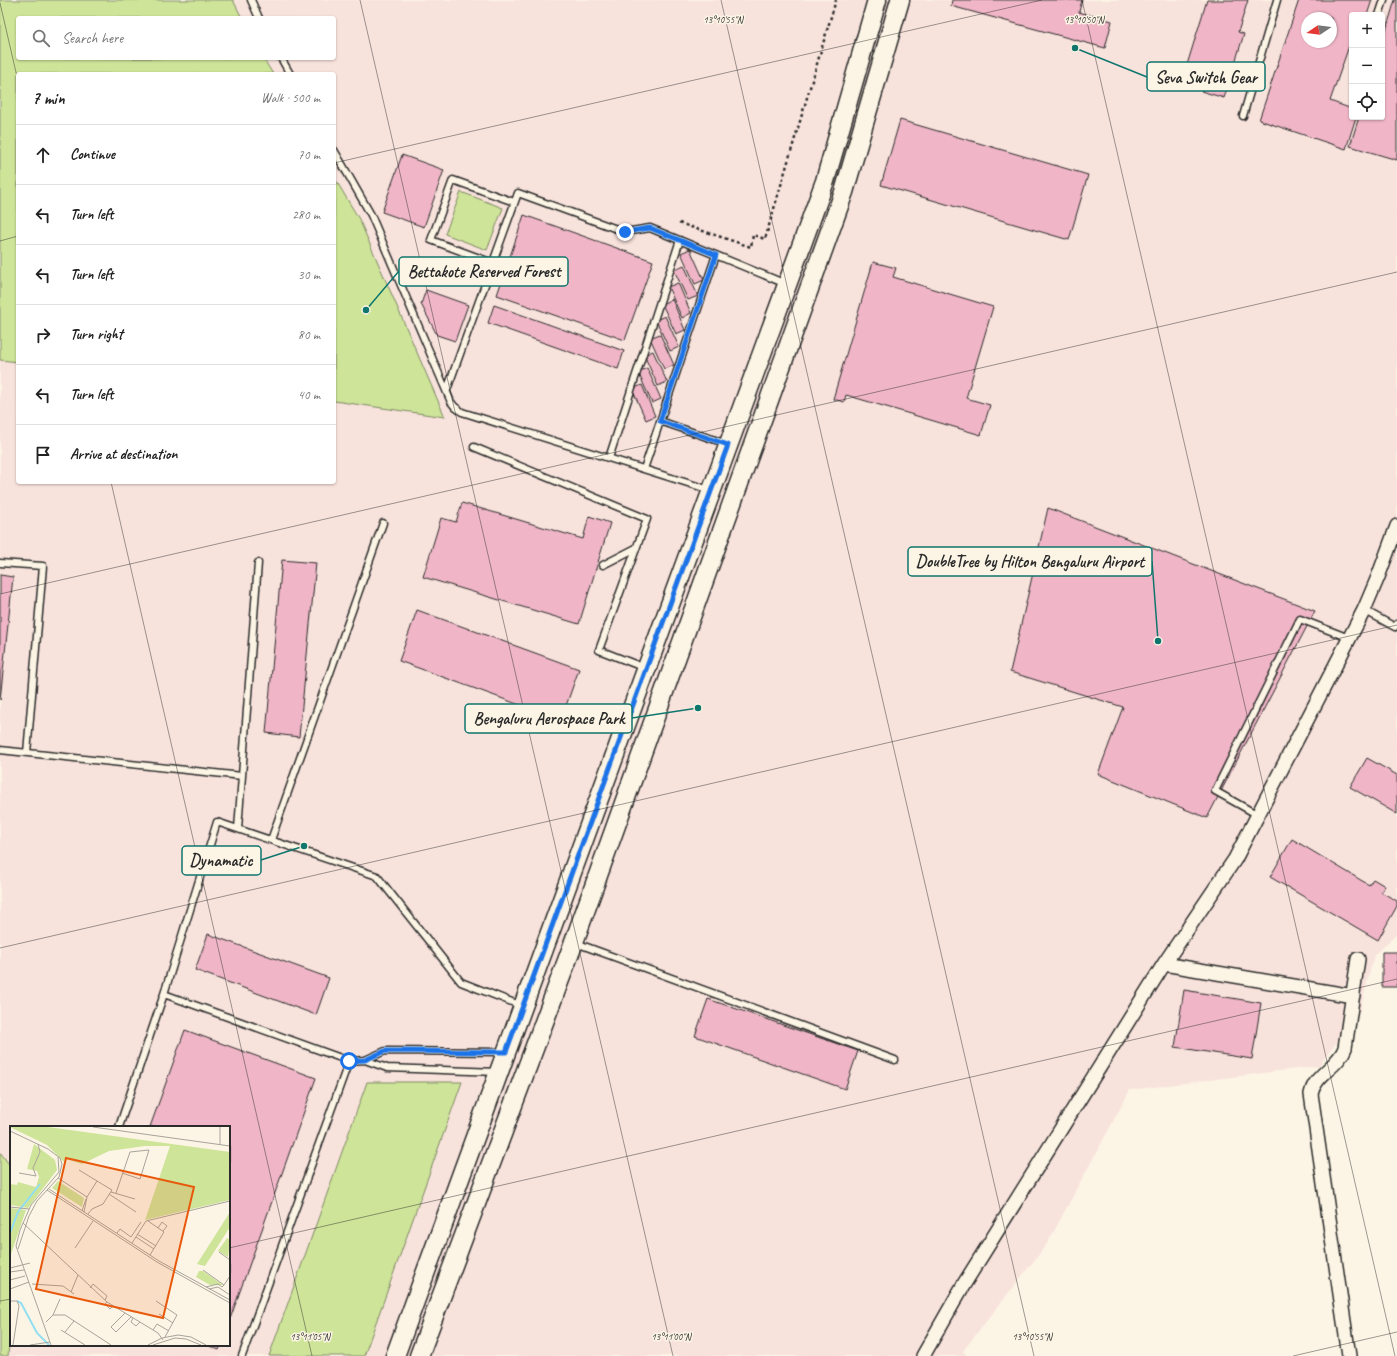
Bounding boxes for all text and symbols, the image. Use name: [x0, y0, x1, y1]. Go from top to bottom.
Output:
north arrow: [1301, 12, 1337, 48]
map controls: [1349, 12, 1385, 120]
button: +: [1349, 12, 1385, 48]
text: 13°10'55"N: [703, 13, 745, 26]
text: 13°10'50"N: [1064, 13, 1106, 26]
search box: [16, 16, 336, 60]
icon: search: [30, 27, 52, 49]
text: Search here: [62, 29, 123, 48]
button: −: [1349, 48, 1385, 84]
callout: Seva Switch Gear: [1147, 62, 1265, 91]
text: Seva Switch Gear: [1155, 67, 1259, 88]
button: locate: [1349, 84, 1385, 120]
text: 7 min: [32, 88, 65, 109]
text: Walk · 500 m: [261, 90, 320, 106]
icon: ahead: [32, 144, 54, 166]
text: Continue: [70, 145, 115, 164]
text: 70 m: [298, 147, 320, 163]
icon: left: [32, 204, 54, 226]
text: Turn left: [70, 205, 113, 224]
text: 280 m: [292, 207, 320, 223]
route end: [616, 223, 634, 241]
callout: Bettakote Reserved Forest: [399, 257, 568, 286]
text: Bettakote Reserved Forest: [408, 261, 563, 282]
icon: left: [32, 264, 54, 286]
text: Turn left: [70, 265, 113, 284]
text: 30 m: [298, 267, 320, 283]
icon: right: [32, 324, 54, 346]
text: Turn right: [70, 325, 123, 344]
text: 80 m: [298, 327, 320, 343]
icon: left: [32, 384, 54, 406]
text: Turn left: [70, 385, 113, 404]
text: 40 m: [298, 387, 320, 403]
icon: arrive: [32, 444, 54, 466]
text: Arrive at destination: [70, 445, 177, 464]
callout: DoubleTree by Hilton Bengaluru Airport: [908, 547, 1152, 576]
text: DoubleTree by Hilton Bengaluru Airport: [916, 551, 1147, 572]
callout: Bengaluru Aerospace Park: [465, 704, 632, 733]
text: Bengaluru Aerospace Park: [474, 708, 626, 729]
callout: Dynamatic: [182, 846, 261, 875]
text: Dynamatic: [189, 850, 253, 871]
route start: [340, 1052, 358, 1070]
inset map: [10, 1126, 230, 1346]
text: 13°11'05"N: [290, 1330, 332, 1343]
text: 13°11'00"N: [651, 1330, 693, 1343]
text: 13°10'55"N: [1012, 1330, 1054, 1343]

